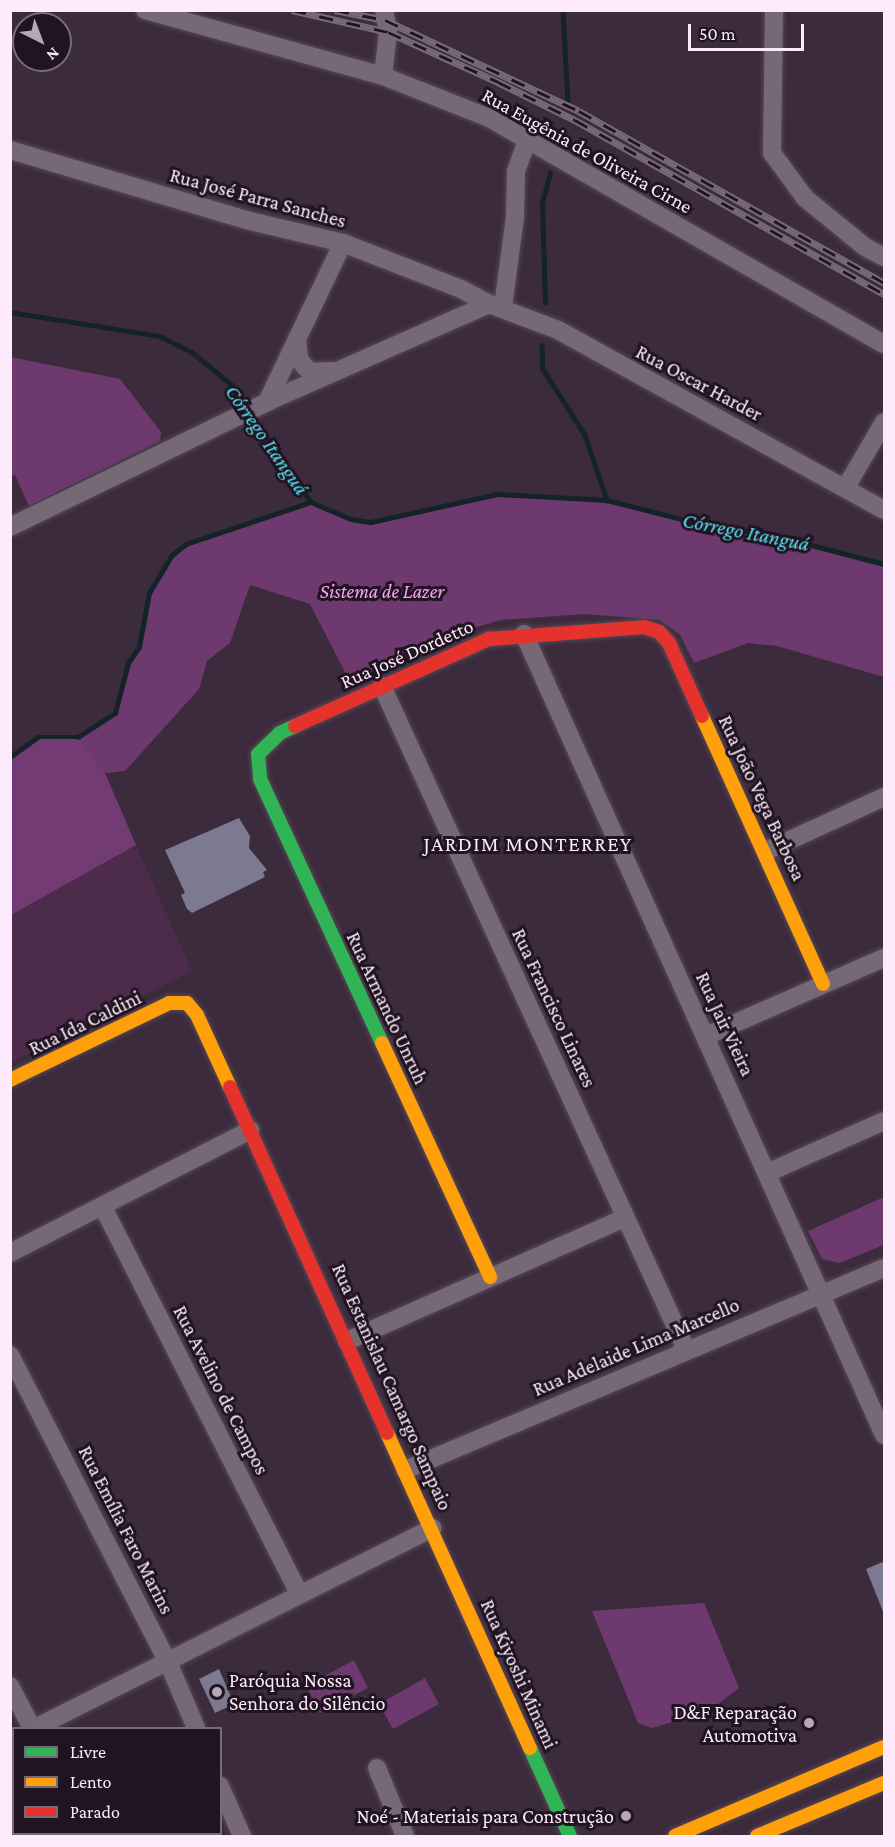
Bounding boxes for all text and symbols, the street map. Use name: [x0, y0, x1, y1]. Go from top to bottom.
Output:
north arrow: [12, 12, 72, 72]
scale bar: [691, 12, 806, 50]
text: 50 m: [699, 24, 736, 44]
text: N: [43, 44, 63, 64]
street label: Rua Eugênia de Oliveira Cirne: [478, 83, 696, 219]
street label: Rua José Parra Sanches: [167, 163, 349, 233]
street label: Rua Oscar Harder: [632, 340, 766, 426]
water label: Córrego Itanguá: [220, 380, 314, 500]
water label: Córrego Itanguá: [681, 507, 811, 557]
park label: Sistema de Lazer: [320, 579, 444, 603]
street label: Rua José Dordetto: [337, 614, 477, 694]
street label: Rua João Vega Barbosa: [713, 712, 811, 884]
district label: JARDIM MONTERREY: [423, 831, 633, 857]
street label: Rua Francisco Linares: [507, 925, 601, 1091]
street label: Rua Armando Unruh: [341, 928, 433, 1088]
street label: Rua Jair Vieira: [690, 968, 760, 1080]
street label: Rua Ida Caldini: [25, 985, 145, 1061]
street label: Rua Estanislau Camargo Sampaio: [327, 1260, 457, 1514]
street label: Rua Adelaide Lima Marcello: [529, 1293, 743, 1401]
street label: Rua Avelino de Campos: [168, 1301, 274, 1479]
street label: Rua Emília Faro Marins: [73, 1442, 179, 1618]
street label: Rua Kiyoshi Minami: [475, 1596, 563, 1752]
place label: Paróquia Nossa Senhora do Silêncio: [229, 1668, 385, 1715]
marker: Paróquia Nossa Senhora do Silêncio: [210, 1685, 224, 1699]
place label: D&F Reparação Automotiva: [673, 1700, 797, 1747]
marker: D&F Reparação Automotiva: [802, 1716, 816, 1730]
legend: [12, 1727, 222, 1835]
text: Livre: [70, 1742, 106, 1762]
text: Lento: [70, 1772, 111, 1792]
text: Parado: [70, 1802, 120, 1822]
place label: Noé - Materiais para Construção: [356, 1804, 614, 1828]
marker: Noé - Materiais para Construção: [619, 1809, 633, 1823]

